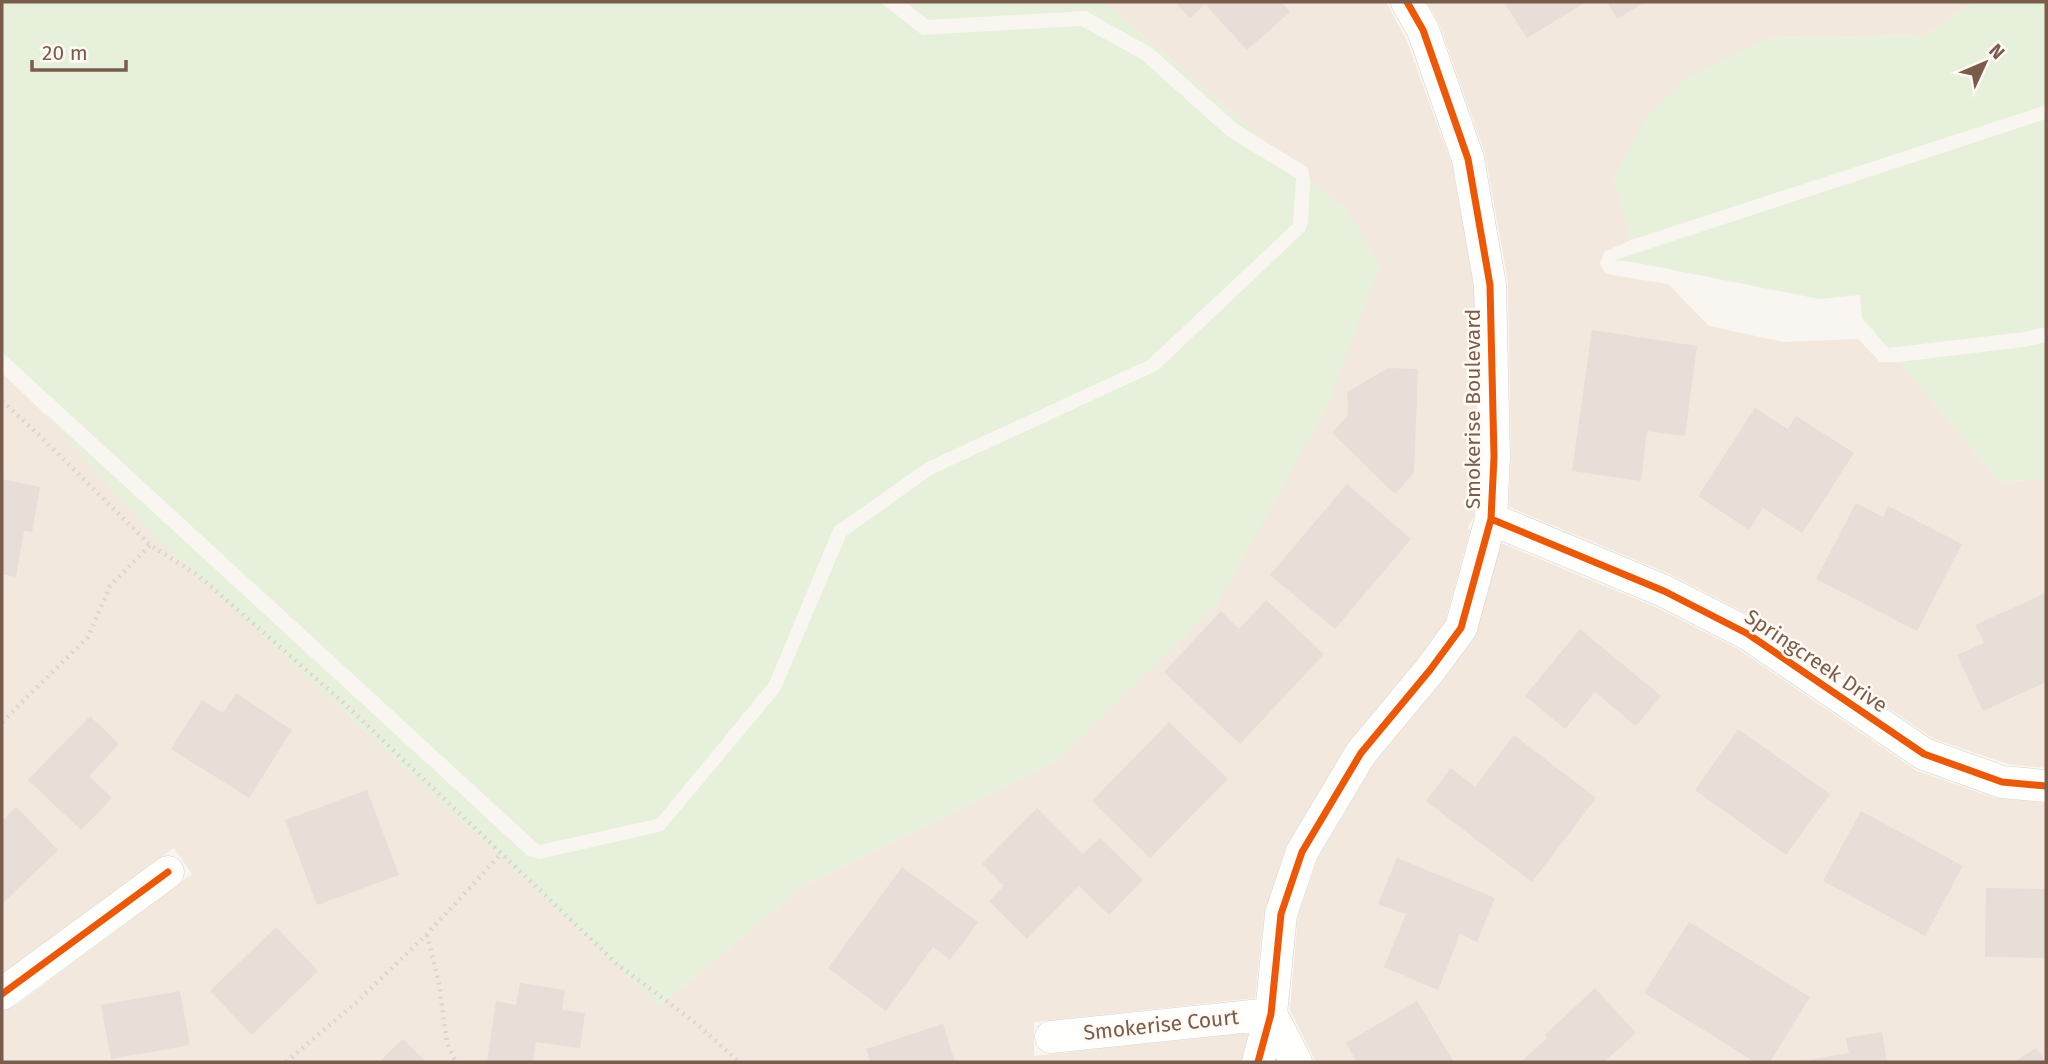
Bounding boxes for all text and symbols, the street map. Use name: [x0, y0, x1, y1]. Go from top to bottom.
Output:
scale bar: [32, 28, 126, 72]
north arrow: [1950, 28, 2020, 98]
text: N: [1984, 39, 2010, 64]
text: 20 m: [42, 40, 88, 66]
street label: Smokerise Boulevard: [1460, 309, 1486, 509]
street label: Springcreek Drive: [1740, 604, 1892, 718]
street label: Smokerise Court: [1082, 1004, 1240, 1046]

